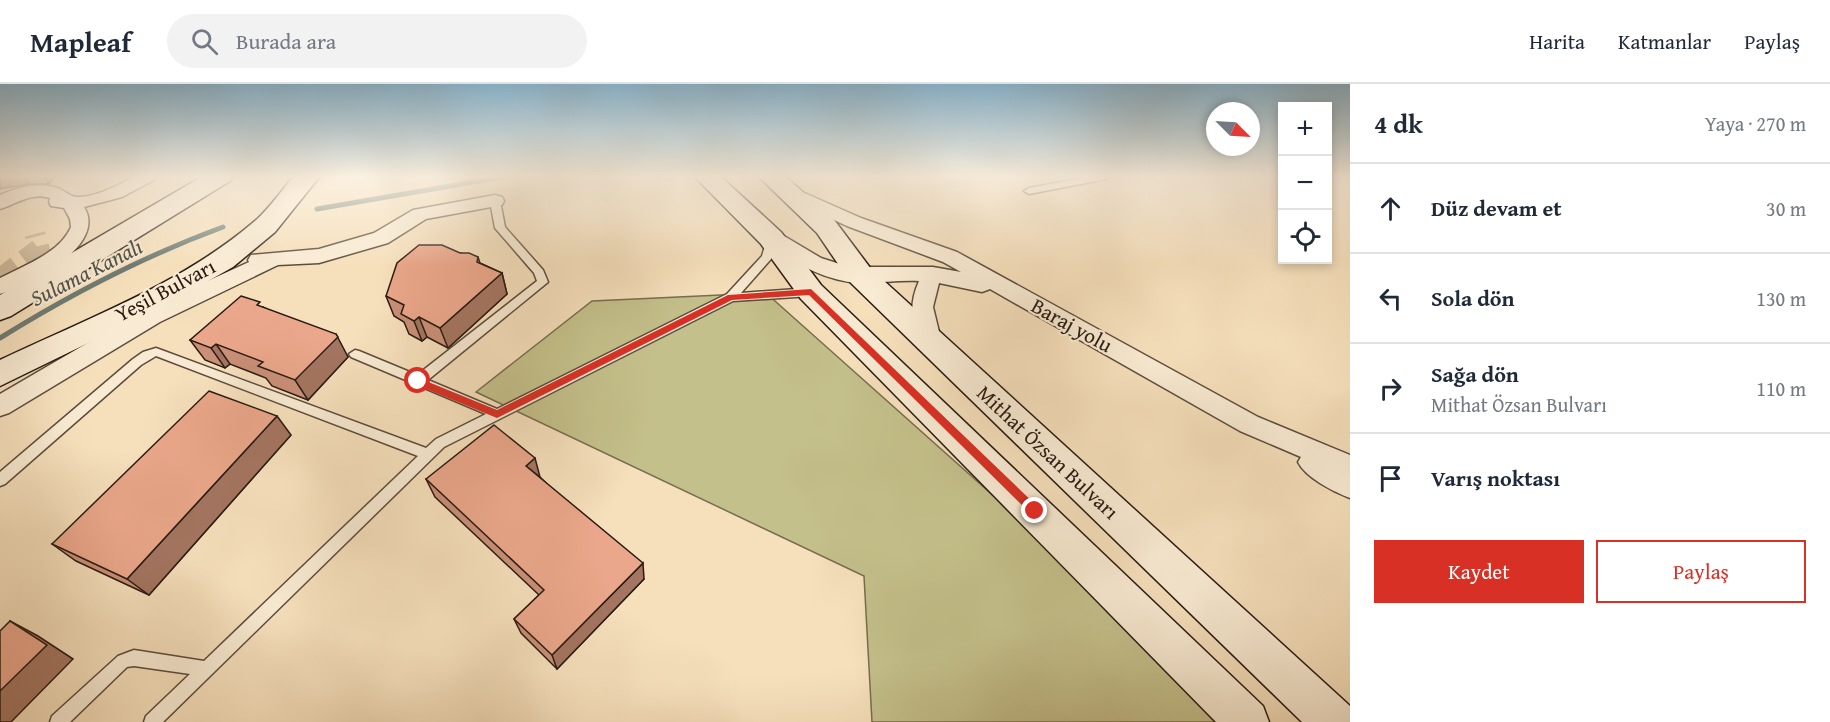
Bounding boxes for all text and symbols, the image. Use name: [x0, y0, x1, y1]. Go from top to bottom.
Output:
search box: [167, 14, 587, 68]
text: Mapleaf: [30, 21, 131, 62]
icon: search: [188, 25, 221, 58]
text: Burada ara: [236, 25, 336, 57]
text: Harita: [1529, 26, 1585, 57]
text: Katmanlar: [1618, 26, 1711, 57]
text: Paylaş: [1744, 26, 1800, 57]
north arrow: [1206, 102, 1260, 156]
map controls: [1278, 102, 1332, 264]
button: +: [1278, 102, 1332, 156]
text: 4 dk: [1374, 104, 1423, 143]
text: Yaya · 270 m: [1705, 109, 1806, 138]
button: −: [1278, 156, 1332, 210]
icon: ahead: [1374, 192, 1407, 225]
text: Düz devam et: [1431, 192, 1562, 224]
text: 30 m: [1766, 194, 1806, 223]
button: locate: [1278, 210, 1332, 264]
water label: Sulama Kanalı: [24, 230, 148, 314]
street label: Yeşil Bulvarı: [109, 251, 221, 329]
icon: left: [1374, 282, 1407, 315]
text: Sola dön: [1431, 282, 1515, 314]
text: 130 m: [1756, 284, 1806, 313]
street label: Baraj yolu: [1026, 290, 1119, 360]
text: Sağa dön: [1431, 358, 1519, 390]
route start: [404, 367, 430, 393]
icon: right: [1374, 372, 1407, 405]
text: 110 m: [1756, 374, 1806, 403]
street label: Mithat Özsan Bulvarı: [970, 378, 1126, 526]
text: Mithat Özsan Bulvarı: [1431, 390, 1607, 419]
icon: arrive: [1374, 462, 1407, 495]
text: Varış noktası: [1431, 462, 1560, 494]
route end: [1021, 497, 1047, 523]
button: Kaydet: [1374, 540, 1584, 603]
button: Paylaş: [1596, 540, 1806, 603]

